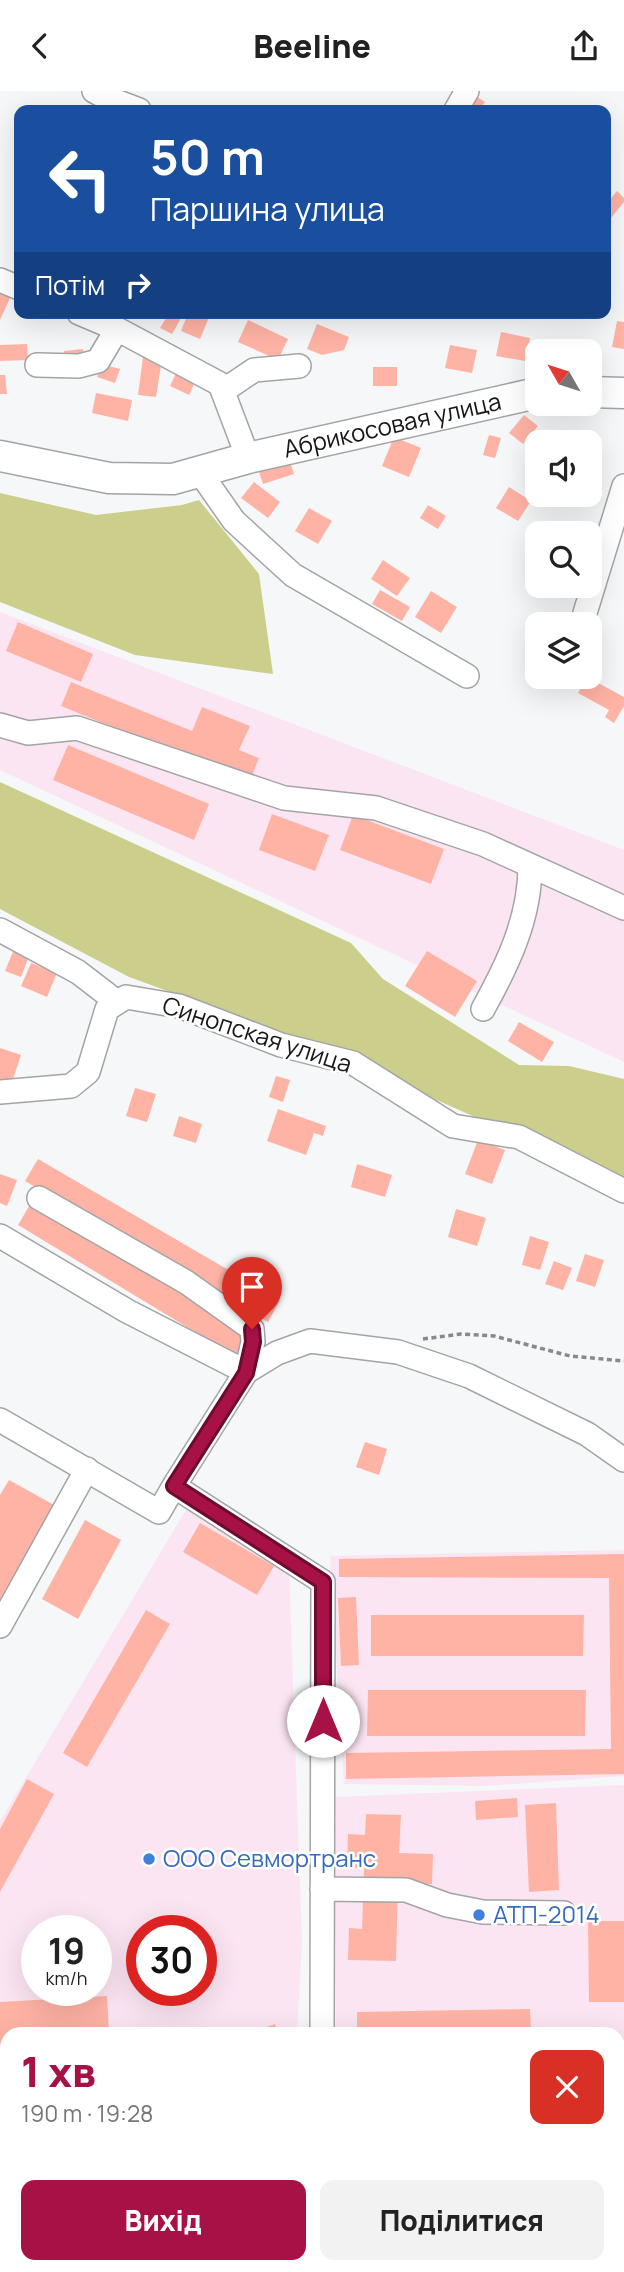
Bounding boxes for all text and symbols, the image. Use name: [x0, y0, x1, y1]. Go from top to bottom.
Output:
text: Beeline: [253, 24, 371, 68]
icon: back: [21, 27, 59, 65]
icon: share: [565, 27, 603, 65]
text: 50 m: [150, 123, 265, 190]
icon: left: [35, 133, 126, 224]
text: Паршина улица: [150, 187, 385, 231]
icon: right: [119, 266, 157, 304]
text: Потім: [35, 267, 105, 303]
north arrow: [525, 339, 602, 417]
map controls: [525, 339, 602, 689]
street label: Абрикосовая улица: [280, 384, 504, 465]
button: sound: [525, 430, 602, 507]
button: search: [525, 521, 602, 598]
button: layers: [525, 612, 602, 689]
street label: Синопская улица: [159, 987, 356, 1080]
pin: [222, 1257, 282, 1329]
icon: arrive: [233, 1268, 271, 1306]
position arrow: [286, 1684, 360, 1758]
place label: ООО Севмортранс: [163, 1841, 376, 1874]
marker: ООО Севмортранс: [141, 1851, 157, 1867]
place label: АТП-2014: [493, 1897, 600, 1930]
marker: АТП-2014: [471, 1907, 487, 1923]
speed limit sign: 30: [126, 1915, 217, 2006]
text: 19: [48, 1927, 85, 1975]
text: km/h: [46, 1966, 87, 1990]
text: 1 хв: [21, 2042, 96, 2100]
button: close: [530, 2050, 604, 2124]
text: 190 m · 19:28: [21, 2097, 153, 2129]
button: Вихід: [21, 2180, 306, 2260]
button: Поділитися: [320, 2180, 604, 2260]

